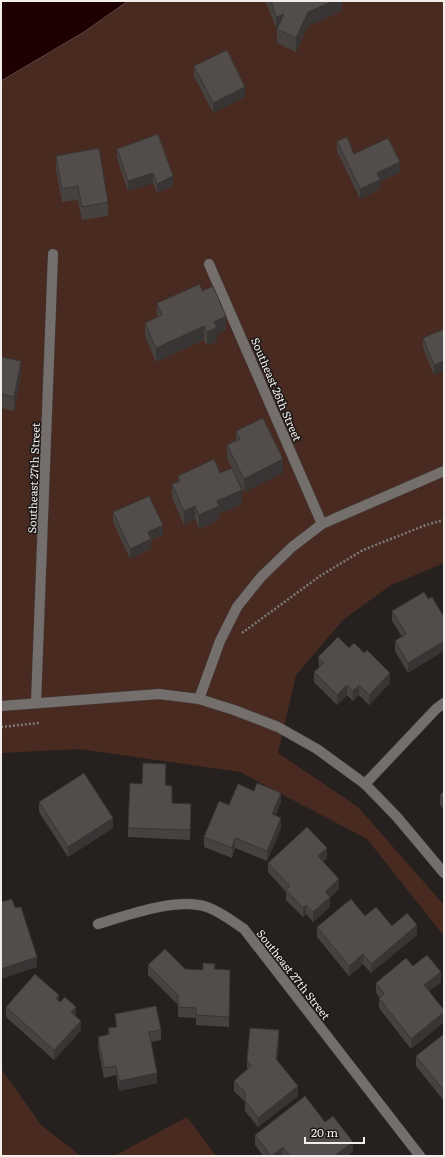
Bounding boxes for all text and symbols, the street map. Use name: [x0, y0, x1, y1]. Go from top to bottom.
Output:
street label: Southeast 26th Street: [248, 335, 306, 444]
street label: Southeast 27th Street: [23, 422, 43, 534]
street label: Southeast 27th Street: [254, 925, 335, 1023]
scale bar: [305, 1119, 364, 1145]
text: 20 m: [311, 1123, 338, 1141]

